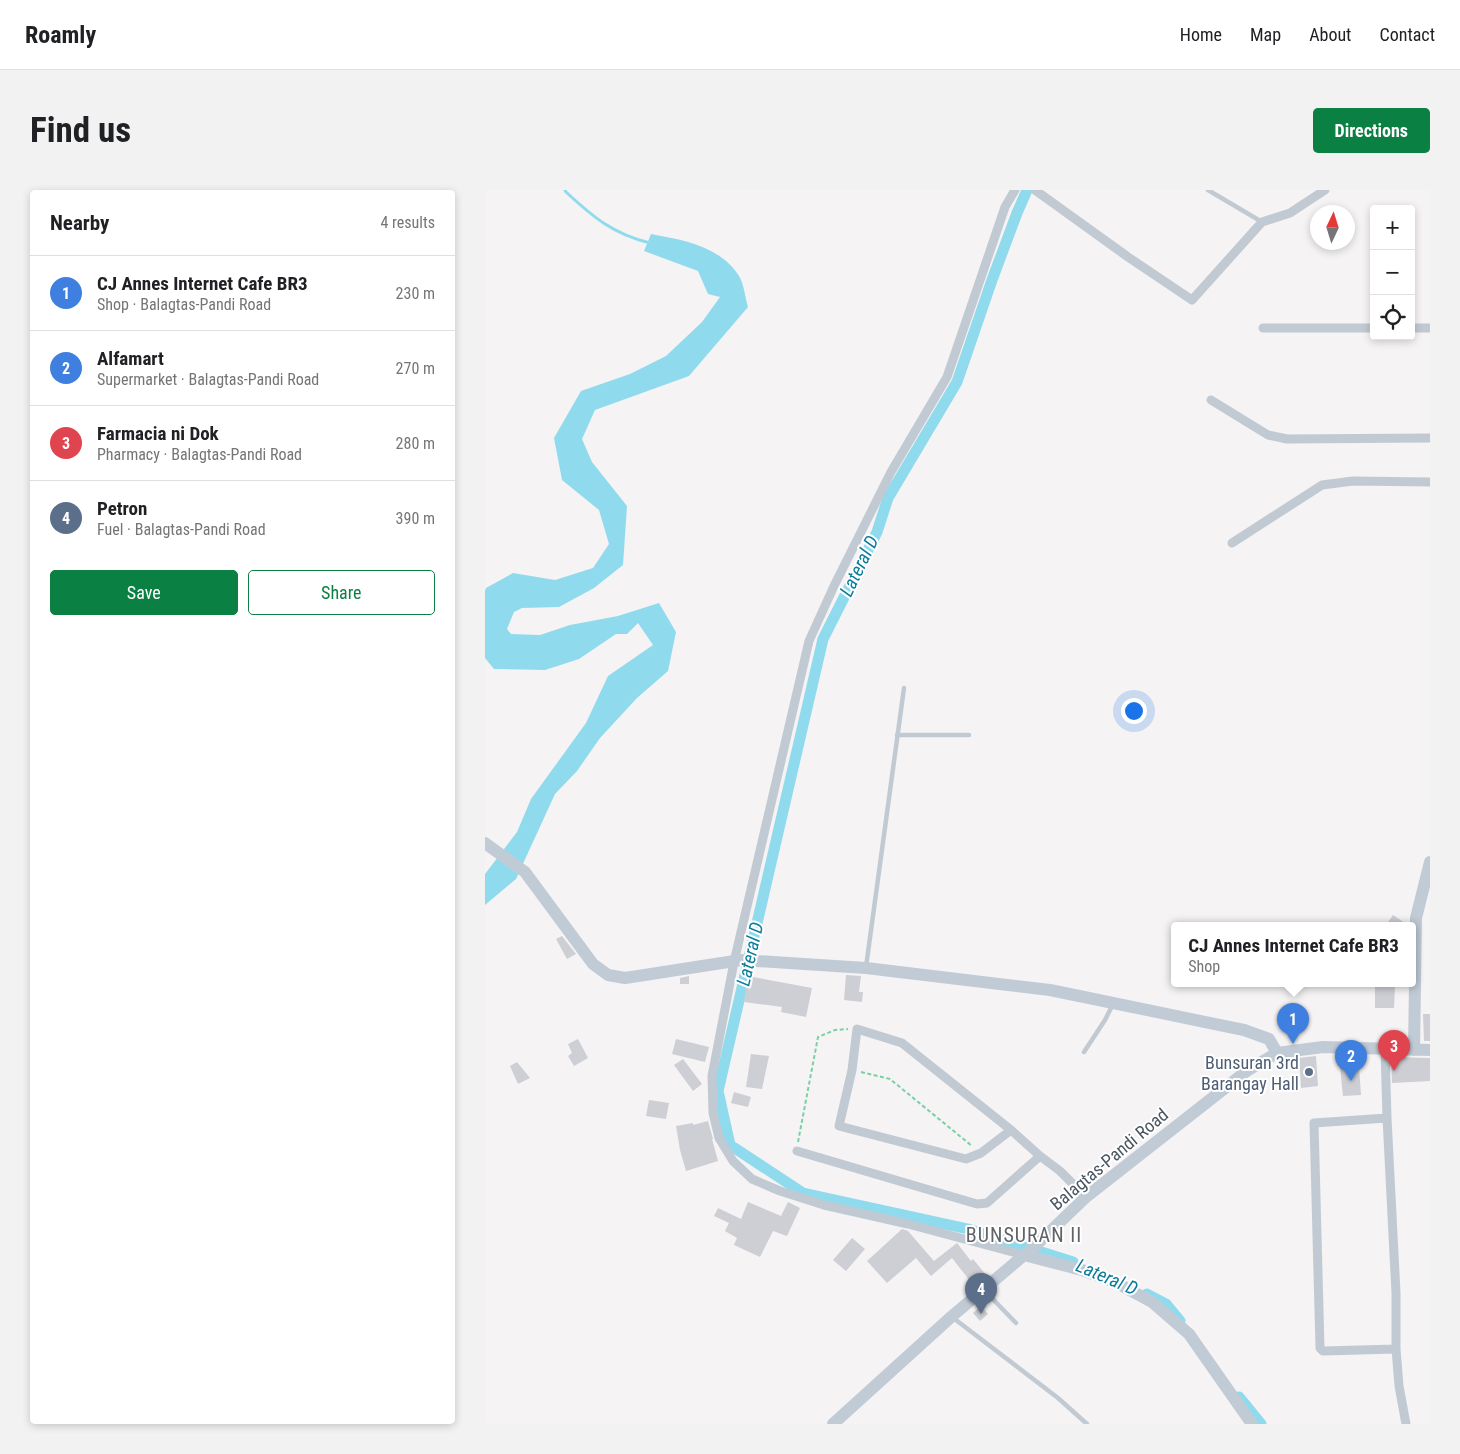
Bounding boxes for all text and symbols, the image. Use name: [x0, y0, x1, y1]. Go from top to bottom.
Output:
text: Roamly: [25, 21, 96, 49]
text: Home: [1180, 24, 1222, 45]
text: Map: [1250, 24, 1281, 45]
text: About: [1309, 24, 1351, 45]
text: Contact: [1379, 24, 1435, 45]
button: Directions: [1313, 108, 1430, 153]
text: Find us: [30, 110, 131, 151]
north arrow: [1310, 205, 1355, 250]
map controls: [1370, 205, 1415, 340]
button: +: [1370, 205, 1415, 250]
text: Nearby: [50, 211, 109, 235]
text: 4 results: [380, 213, 435, 232]
button: −: [1370, 250, 1415, 295]
text: CJ Annes Internet Cafe BR3: [97, 272, 308, 295]
text: 1: [62, 284, 70, 303]
text: 230 m: [396, 284, 435, 303]
text: Shop · Balagtas-Pandi Road: [97, 295, 271, 314]
button: locate: [1370, 295, 1415, 340]
text: Alfamart: [97, 347, 164, 370]
text: 2: [62, 359, 70, 378]
text: 270 m: [396, 359, 435, 378]
text: Supermarket · Balagtas-Pandi Road: [97, 370, 319, 389]
text: Farmacia ni Dok: [97, 422, 219, 445]
text: 3: [62, 434, 70, 453]
text: 280 m: [396, 434, 435, 453]
text: Pharmacy · Balagtas-Pandi Road: [97, 445, 302, 464]
text: Petron: [97, 497, 147, 520]
text: 4: [62, 509, 70, 528]
text: 390 m: [396, 509, 435, 528]
text: Fuel · Balagtas-Pandi Road: [97, 520, 266, 539]
water label: Lateral D: [834, 532, 884, 600]
button: Save: [50, 570, 238, 615]
button: Share: [248, 570, 435, 615]
your location: [1121, 698, 1147, 724]
water label: Lateral D: [732, 920, 768, 988]
popup: [1171, 922, 1416, 987]
text: CJ Annes Internet Cafe BR3: [1188, 934, 1399, 957]
text: Shop: [1188, 957, 1220, 976]
pin: 1: [1277, 1003, 1309, 1044]
pin: 3: [1378, 1030, 1410, 1071]
pin: 2: [1335, 1040, 1367, 1081]
place label: Bunsuran 3rd Barangay Hall: [1201, 1052, 1299, 1094]
marker: Bunsuran 3rd Barangay Hall: [1303, 1066, 1315, 1078]
street label: Balagtas-Pandi Road: [1046, 1104, 1172, 1214]
district label: BUNSURAN II: [966, 1223, 1082, 1247]
water label: Lateral D: [1073, 1254, 1141, 1300]
pin: 4: [965, 1273, 997, 1314]

